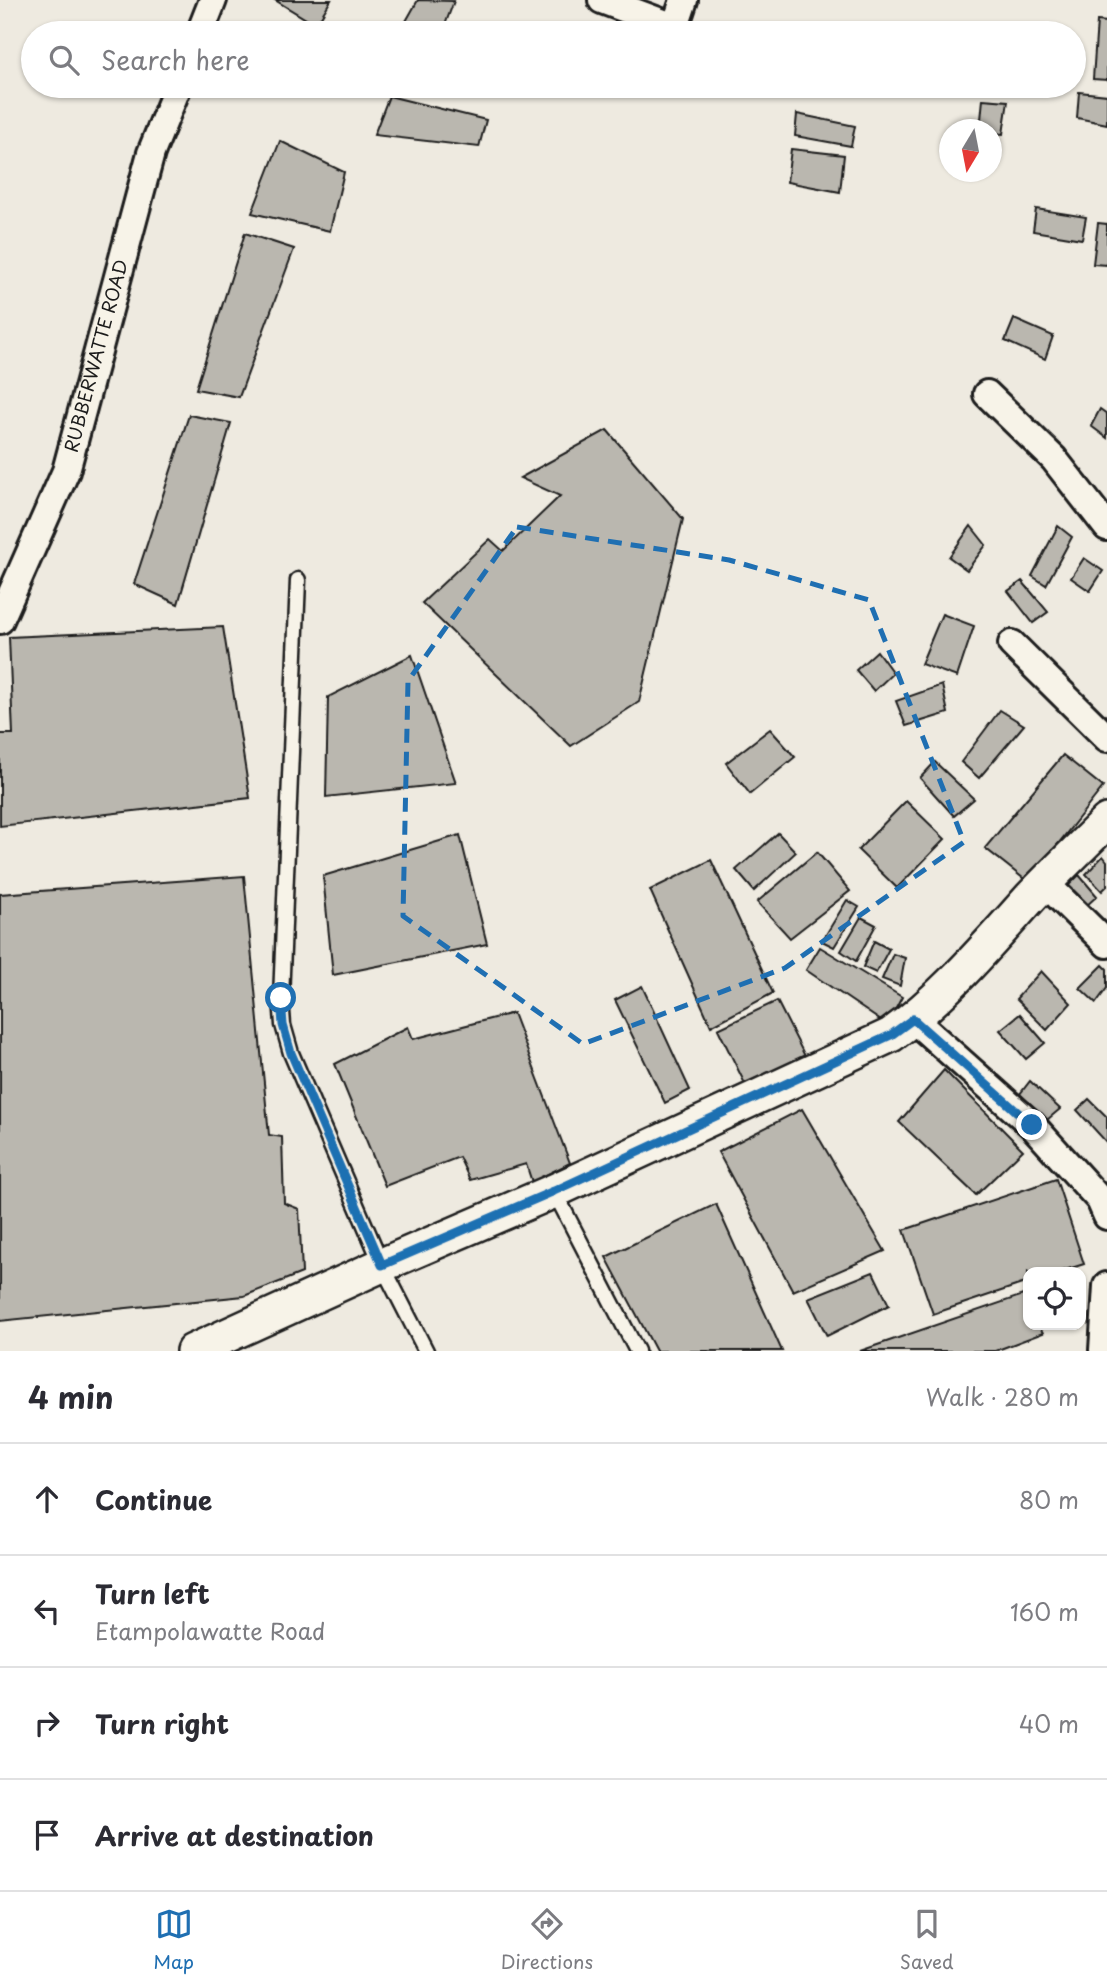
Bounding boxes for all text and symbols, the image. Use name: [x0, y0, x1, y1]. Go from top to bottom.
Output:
search box: [21, 21, 1086, 98]
text: Search here: [101, 40, 250, 79]
icon: search: [45, 41, 83, 79]
north arrow: [939, 119, 1002, 182]
street label: RUBBERWATTE ROAD: [57, 256, 134, 455]
route start: [265, 982, 296, 1013]
route end: [1016, 1109, 1047, 1140]
map controls: [1023, 1267, 1086, 1330]
button: locate: [1023, 1267, 1086, 1330]
text: 4 min: [28, 1374, 114, 1419]
text: Walk · 280 m: [926, 1379, 1079, 1414]
icon: ahead: [28, 1480, 66, 1518]
text: Continue: [95, 1480, 212, 1519]
text: 80 m: [1019, 1482, 1079, 1517]
text: Turn left: [95, 1574, 210, 1613]
icon: left: [28, 1592, 66, 1630]
text: 160 m: [1010, 1594, 1079, 1629]
text: Etampolawatte Road: [95, 1613, 325, 1648]
icon: right: [28, 1704, 66, 1742]
text: Turn right: [95, 1704, 229, 1743]
text: 40 m: [1019, 1706, 1079, 1741]
icon: arrive: [28, 1816, 66, 1854]
text: Arrive at destination: [95, 1816, 374, 1855]
tab: Map: [153, 1905, 194, 1975]
tab: Directions: [501, 1905, 593, 1975]
tab: Saved: [900, 1905, 954, 1975]

